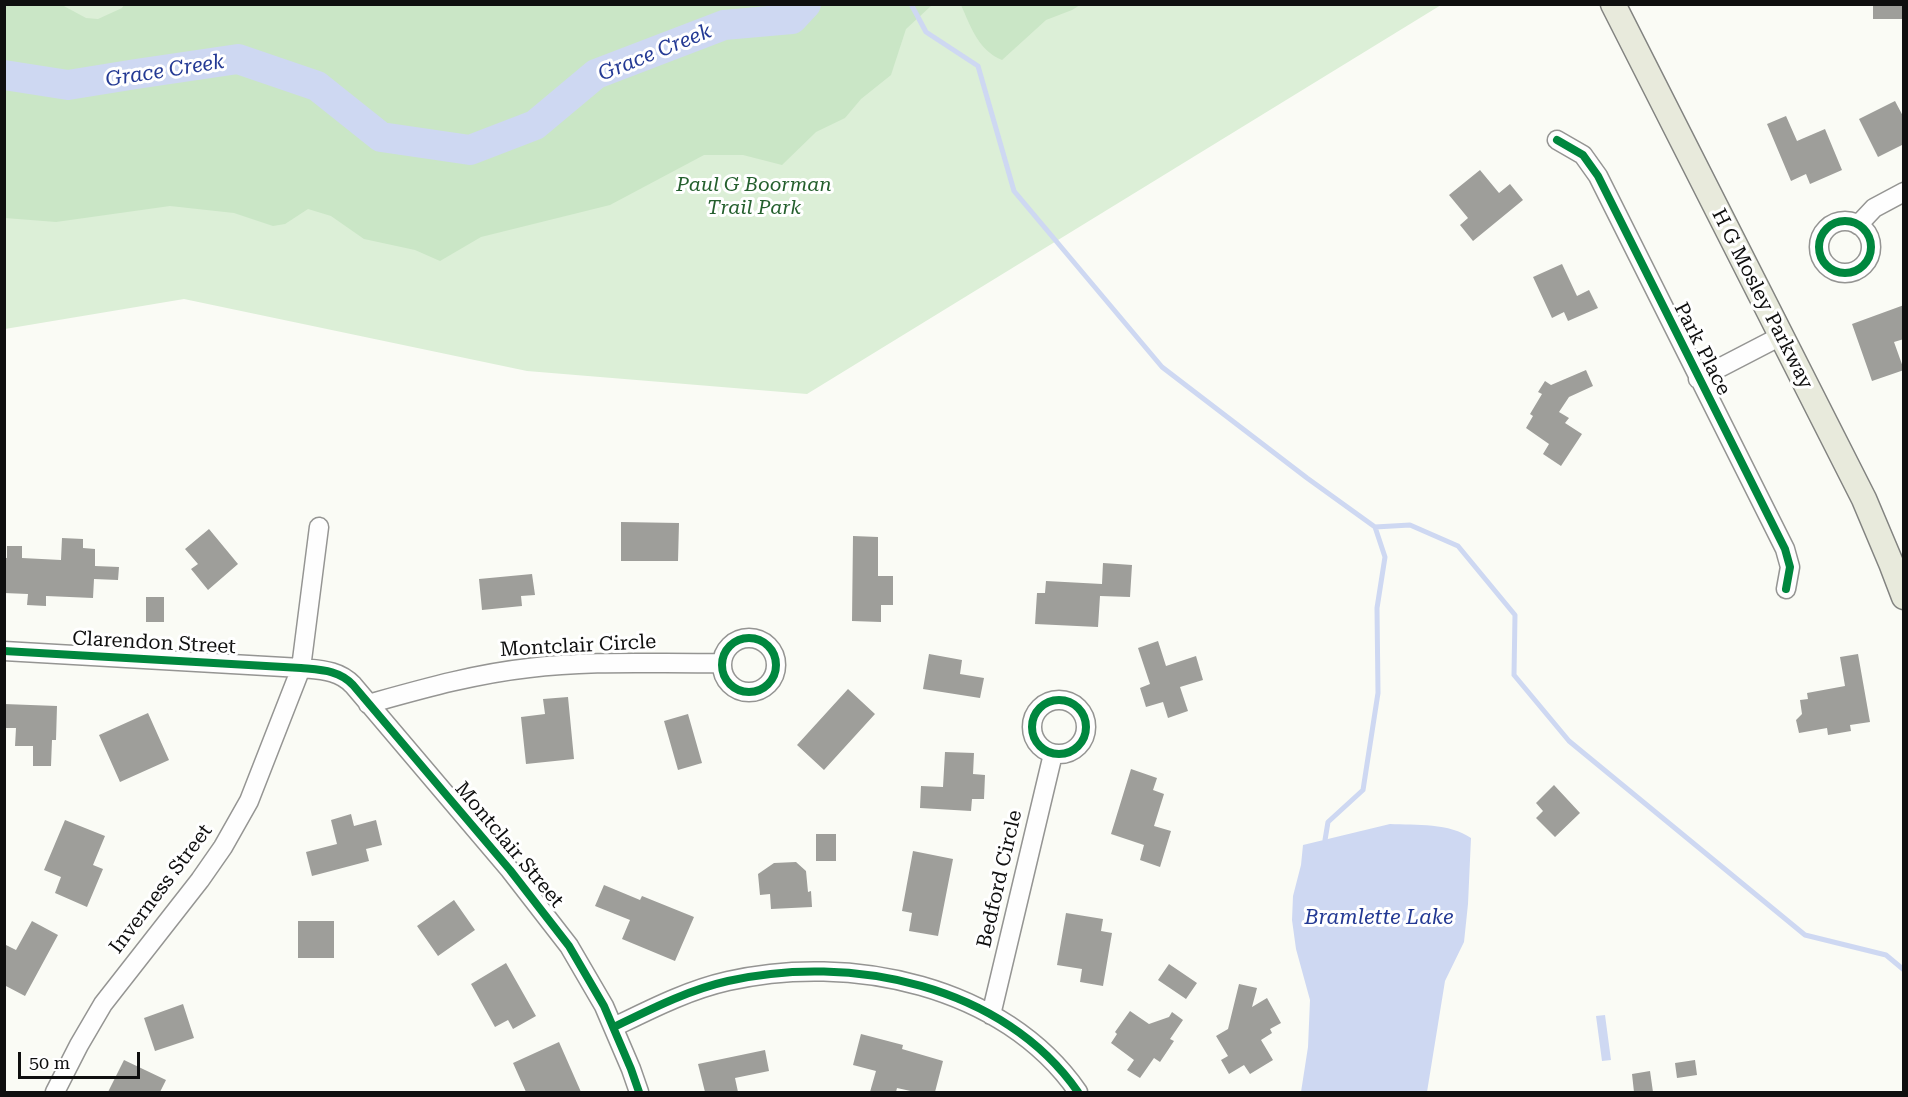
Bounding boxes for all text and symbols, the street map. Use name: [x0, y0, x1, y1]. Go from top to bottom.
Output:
water label: Grace Creek: [595, 19, 715, 87]
water label: Grace Creek: [104, 49, 226, 93]
park label: Paul G Boorman Trail Park: [676, 173, 832, 220]
street label: H G Mosley Parkway: [1706, 205, 1818, 393]
street label: Park Place: [1668, 299, 1736, 399]
street label: Clarendon Street: [72, 627, 236, 659]
street label: Montclair Circle: [499, 630, 657, 662]
street label: Montclair Street: [450, 777, 568, 913]
street label: Bedford Circle: [972, 808, 1028, 950]
street label: Inverness Street: [105, 820, 217, 958]
water label: Bramlette Lake: [1304, 905, 1454, 931]
scale bar: [21, 1040, 142, 1078]
text: 50 m: [29, 1052, 70, 1073]

